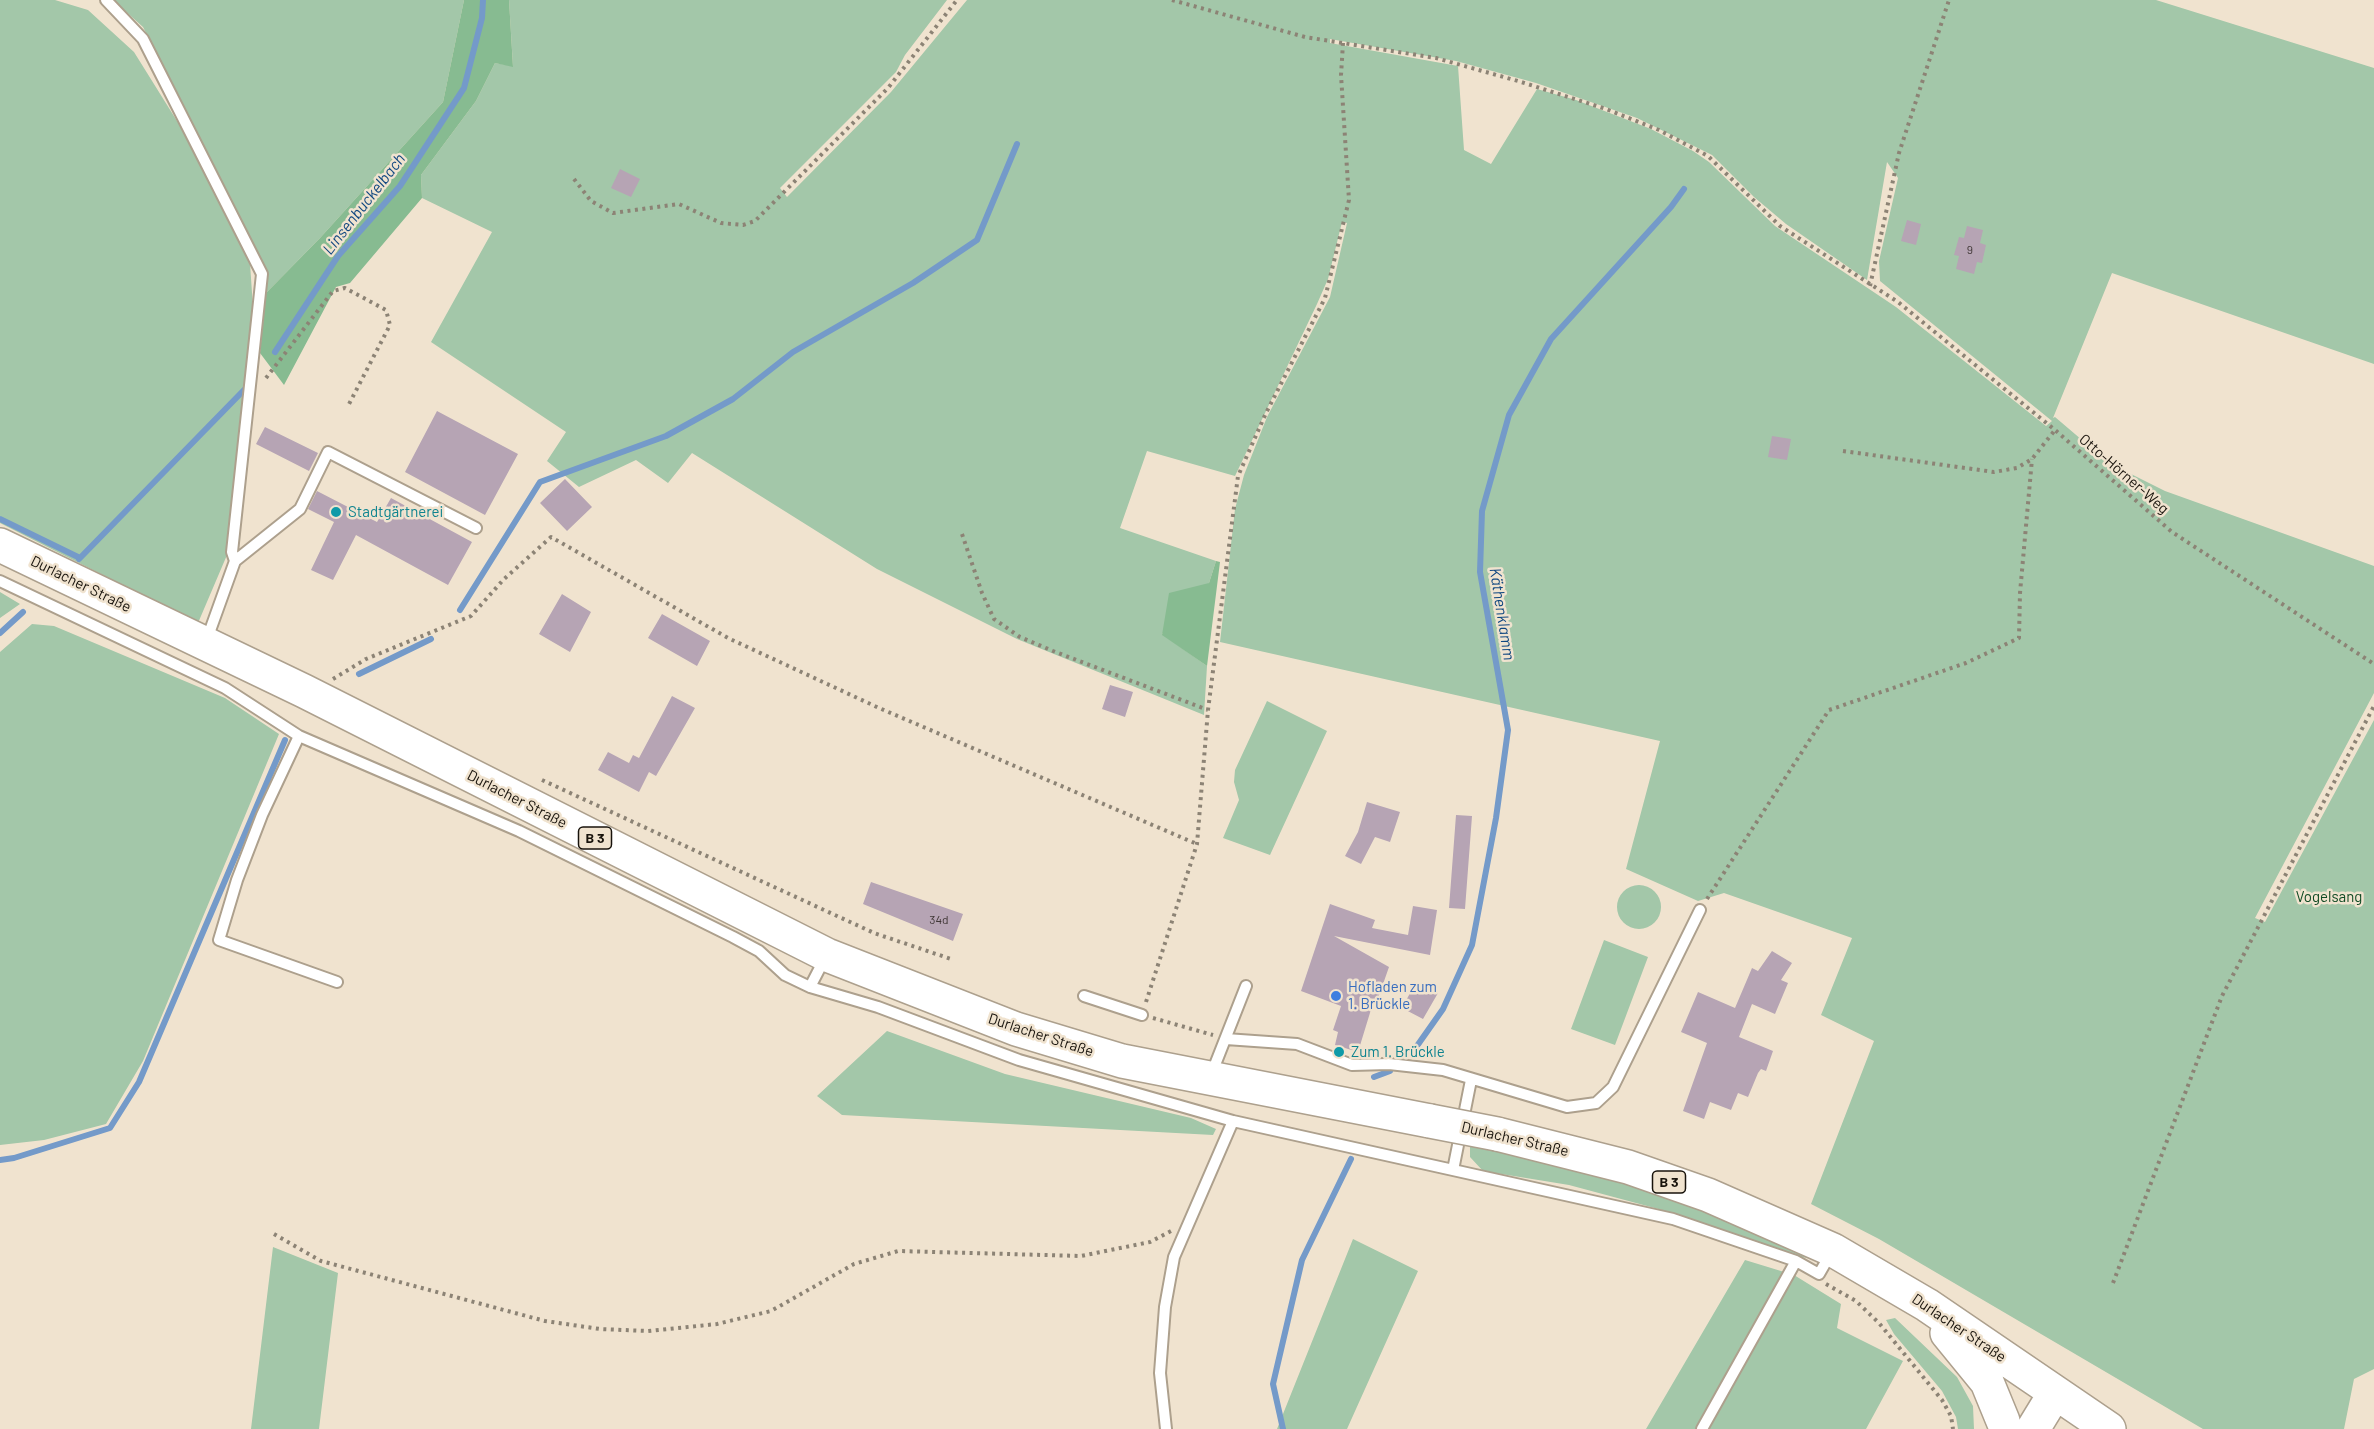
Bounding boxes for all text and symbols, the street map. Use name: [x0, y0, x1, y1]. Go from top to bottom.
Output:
water label: Linsenbuckelbach: [319, 150, 409, 258]
house number: 9: [1967, 243, 1973, 257]
street label: Otto-Hörner-Weg: [2075, 430, 2173, 518]
place label: Stadtgärtnerei: [348, 503, 443, 521]
marker: Stadtgärtnerei: [329, 505, 343, 519]
street label: Durlacher Straße: [28, 552, 134, 616]
water label: Käthenklamm: [1485, 566, 1519, 662]
street label: Durlacher Straße: [464, 766, 570, 832]
road number: B 3: [578, 827, 612, 849]
park label: Vogelsang: [2296, 888, 2362, 906]
house number: 34d: [929, 913, 949, 927]
place label: Hofladen zum 1. Brückle: [1348, 978, 1437, 1013]
marker: Hofladen zum 1. Brückle: [1329, 989, 1343, 1003]
street label: Durlacher Straße: [986, 1010, 1096, 1060]
place label: Zum 1. Brückle: [1351, 1043, 1445, 1061]
marker: Zum 1. Brückle: [1332, 1045, 1346, 1059]
street label: Durlacher Straße: [1460, 1118, 1570, 1160]
road number: B 3: [1652, 1171, 1686, 1193]
street label: Durlacher Straße: [1909, 1290, 2009, 1366]

